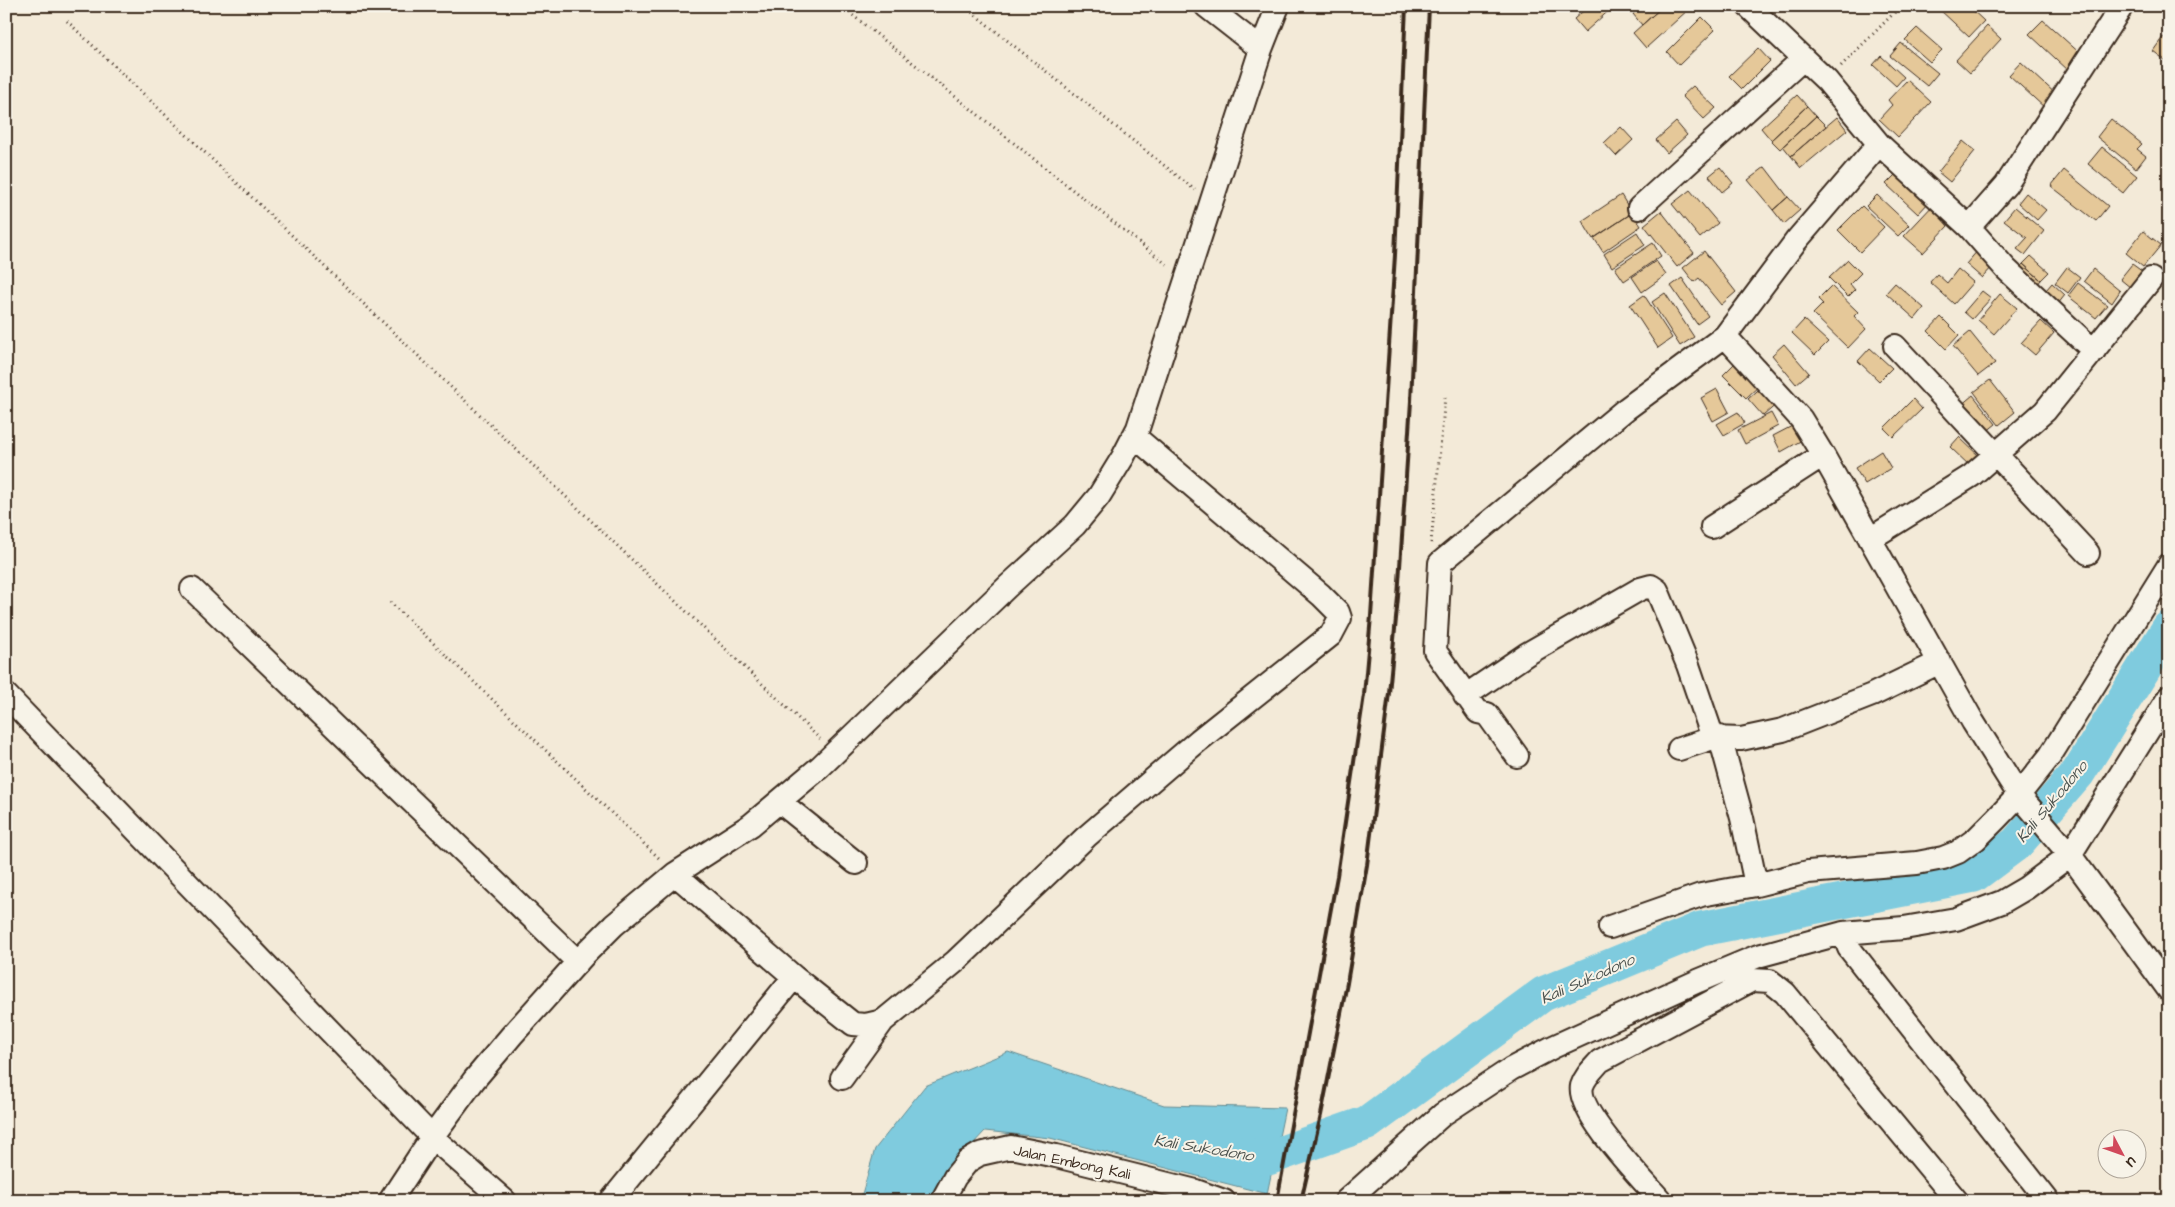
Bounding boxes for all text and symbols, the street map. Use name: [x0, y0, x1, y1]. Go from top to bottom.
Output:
water label: Kali Sukodono: [2011, 755, 2093, 847]
water label: Kali Sukodono: [1537, 948, 1639, 1009]
water label: Kali Sukodono: [1152, 1129, 1256, 1167]
north arrow: [2098, 1130, 2148, 1180]
street label: Jalan Embong Kali: [1011, 1140, 1133, 1186]
text: U: [2121, 1152, 2141, 1171]

